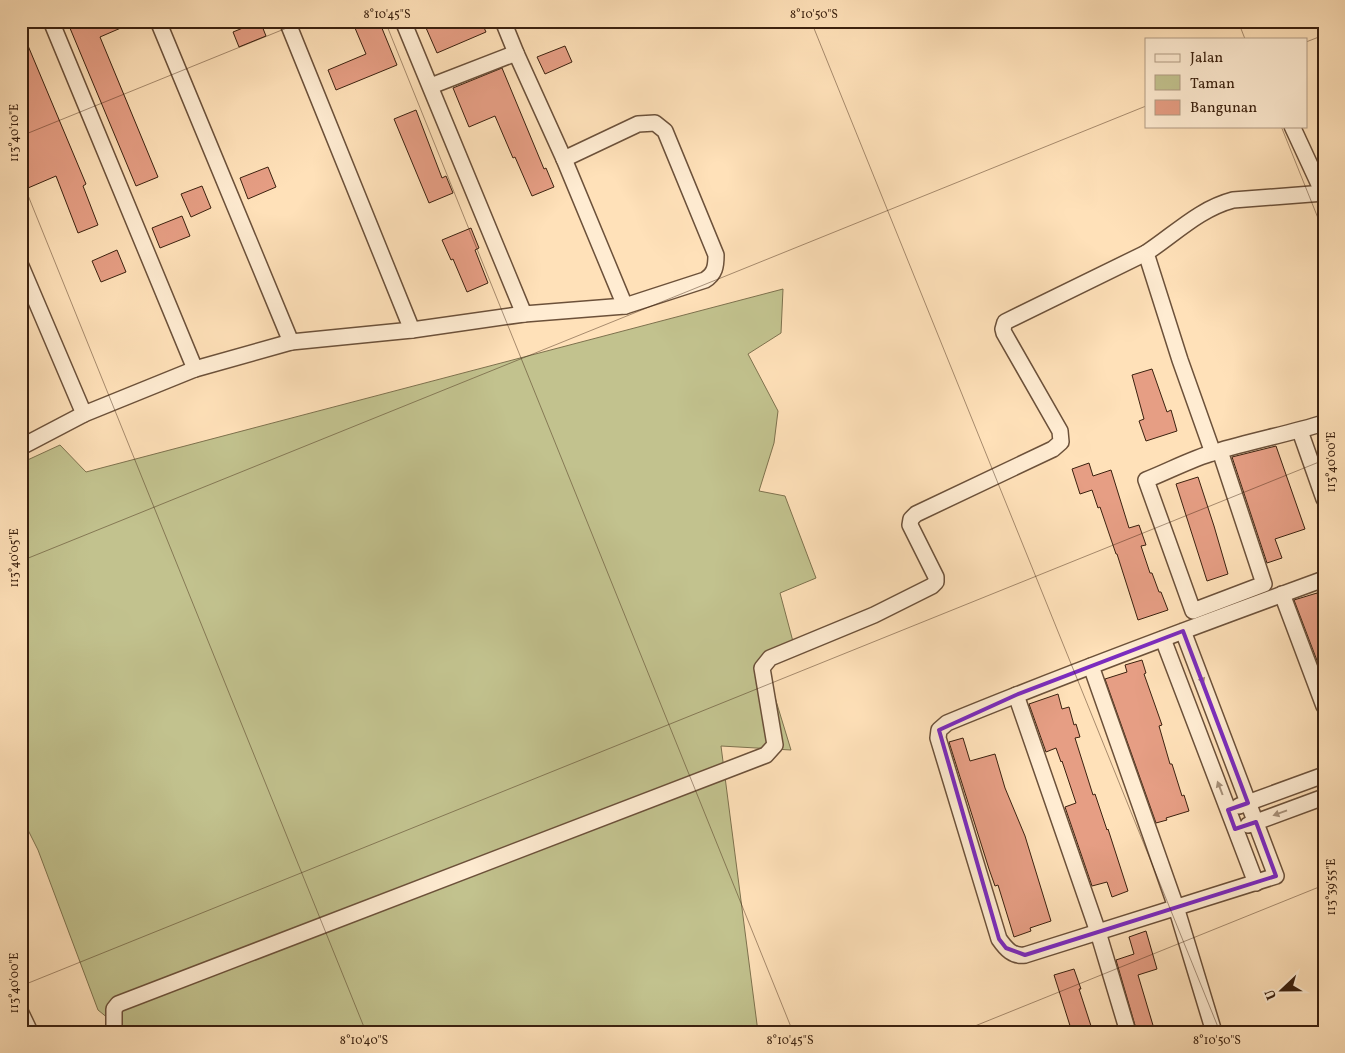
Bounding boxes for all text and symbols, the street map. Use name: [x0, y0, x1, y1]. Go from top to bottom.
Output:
text: 8°10'45"S: [363, 7, 411, 23]
text: 8°10'50"S: [790, 7, 838, 23]
legend: [1145, 38, 1308, 128]
text: Jalan: [1190, 48, 1223, 69]
text: Taman: [1190, 74, 1235, 95]
text: Bangunan: [1190, 98, 1257, 119]
text: 113°40'10"E: [7, 104, 23, 162]
text: 113°40'00"E: [1324, 432, 1340, 492]
text: 113°40'05"E: [7, 528, 23, 588]
one-way arrow: [1197, 670, 1205, 685]
one-way arrow: [1215, 781, 1223, 795]
one-way arrow: [1272, 810, 1287, 817]
text: 113°39'55"E: [1324, 858, 1340, 916]
text: 113°40'00"E: [7, 953, 23, 1013]
north arrow: [1258, 966, 1308, 1016]
text: U: [1261, 986, 1282, 1002]
text: 8°10'40"S: [340, 1033, 388, 1049]
text: 8°10'45"S: [766, 1033, 814, 1049]
text: 8°10'50"S: [1193, 1033, 1241, 1049]

